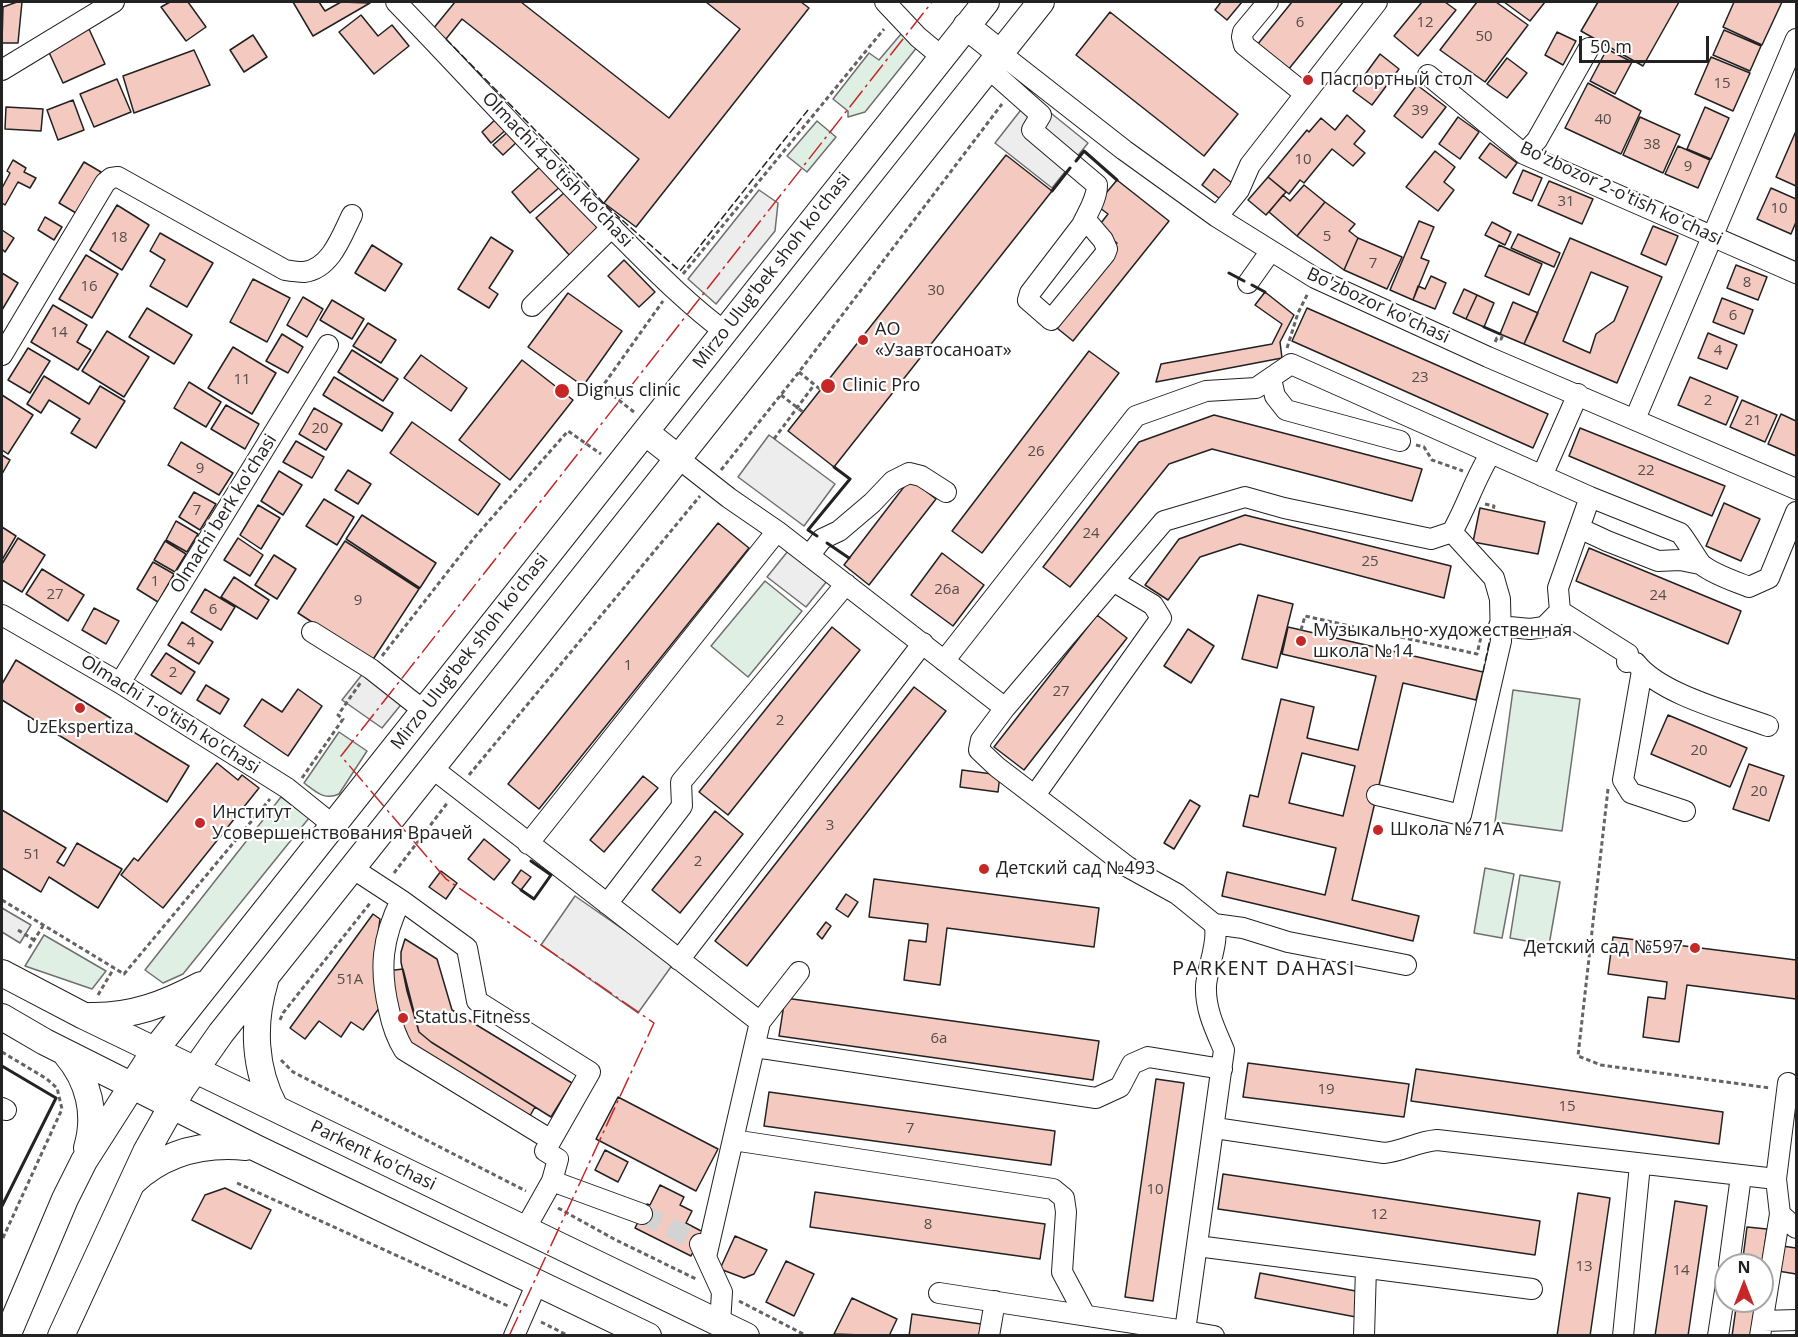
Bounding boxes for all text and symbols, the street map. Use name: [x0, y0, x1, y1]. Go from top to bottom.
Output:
house number: 6: [1296, 14, 1304, 32]
house number: 12: [1416, 14, 1434, 32]
scale bar: [1582, 24, 1712, 62]
house number: 50: [1475, 28, 1493, 46]
text: 50 m: [1590, 34, 1632, 58]
place label: Паспортный стол: [1320, 69, 1473, 91]
marker: Паспортный стол: [1301, 73, 1315, 87]
house number: 15: [1713, 75, 1731, 93]
street label: Olmachi 4-o'tish ko'chasi: [477, 88, 637, 252]
house number: 39: [1411, 102, 1429, 120]
house number: 40: [1594, 111, 1612, 129]
house number: 38: [1643, 136, 1661, 154]
street label: Bo'zbozor 2-o'tish ko'chasi: [1516, 137, 1726, 251]
house number: 10: [1294, 151, 1312, 169]
house number: 9: [1684, 158, 1692, 176]
street label: Mirzo Ulug'bek shoh ko'chasi: [689, 169, 855, 373]
house number: 31: [1557, 193, 1575, 211]
house number: 10: [1770, 200, 1788, 218]
house number: 5: [1323, 228, 1331, 246]
house number: 18: [110, 229, 128, 247]
house number: 7: [1369, 255, 1377, 273]
street label: Bo'zbozor ko'chasi: [1303, 263, 1453, 349]
house number: 8: [1743, 274, 1751, 292]
house number: 16: [80, 278, 98, 296]
house number: 30: [927, 282, 945, 300]
house number: 6: [1729, 307, 1737, 325]
place label: АО «Узавтосаноат»: [875, 319, 1012, 362]
house number: 14: [50, 324, 68, 342]
marker: АО «Узавтосаноат»: [856, 333, 870, 347]
house number: 4: [1714, 342, 1722, 360]
house number: 23: [1411, 369, 1429, 387]
house number: 11: [233, 371, 251, 389]
place label: Clinic Pro: [842, 375, 920, 397]
marker: Clinic Pro: [819, 377, 837, 395]
place label: Dignus clinic: [576, 380, 681, 402]
marker: Dignus clinic: [553, 382, 571, 400]
house number: 2: [1704, 392, 1712, 410]
house number: 21: [1744, 412, 1762, 430]
house number: 20: [311, 420, 329, 438]
street label: Olmachi berk ko'chasi: [166, 430, 282, 598]
house number: 26: [1027, 443, 1045, 461]
house number: 9: [196, 460, 204, 478]
house number: 22: [1637, 462, 1655, 480]
house number: 7: [193, 502, 201, 520]
house number: 24: [1082, 525, 1100, 543]
street label: Mirzo Ulug'bek shoh ko'chasi: [387, 550, 553, 754]
house number: 25: [1361, 553, 1379, 571]
house number: 1: [151, 573, 159, 591]
house number: 26a: [934, 581, 960, 599]
house number: 27: [46, 586, 64, 604]
house number: 24: [1649, 587, 1667, 605]
house number: 9: [354, 592, 362, 610]
house number: 6: [209, 601, 217, 619]
place label: Музыкально-художественная школа №14: [1313, 620, 1572, 662]
house number: 4: [187, 634, 195, 652]
marker: Музыкально-художественная школа №14: [1294, 634, 1308, 648]
street label: Olmachi 1-o'tish ko'chasi: [76, 651, 264, 779]
house number: 1: [624, 657, 632, 675]
house number: 2: [169, 664, 177, 682]
house number: 27: [1052, 683, 1070, 701]
marker: UzEkspertiza: [73, 701, 87, 715]
house number: 2: [776, 712, 784, 730]
place label: UzEkspertiza: [26, 717, 134, 739]
house number: 20: [1690, 742, 1708, 760]
house number: 20: [1750, 783, 1768, 801]
place label: Институт Усовершенствования Врачей: [212, 802, 473, 844]
marker: Институт Усовершенствования Врачей: [193, 816, 207, 830]
house number: 3: [826, 817, 834, 835]
place label: Школа №71А: [1390, 819, 1504, 841]
marker: Школа №71А: [1371, 823, 1385, 837]
house number: 51: [23, 846, 41, 864]
house number: 2: [694, 853, 702, 871]
place label: Детский сад №493: [996, 858, 1155, 880]
marker: Детский сад №493: [977, 862, 991, 876]
place label: Детский сад №597: [1524, 937, 1683, 959]
marker: Детский сад №597: [1688, 941, 1702, 955]
district label: PARKENT DAHASI: [1172, 957, 1356, 981]
house number: 51А: [337, 971, 363, 989]
place label: Status Fitness: [415, 1007, 531, 1029]
marker: Status Fitness: [396, 1011, 410, 1025]
house number: 6а: [931, 1030, 947, 1048]
house number: 19: [1317, 1081, 1335, 1099]
house number: 15: [1558, 1098, 1576, 1116]
street label: Parkent ko'chasi: [307, 1116, 439, 1196]
house number: 7: [906, 1120, 914, 1138]
house number: 10: [1146, 1181, 1164, 1199]
house number: 12: [1370, 1206, 1388, 1224]
house number: 8: [924, 1216, 932, 1234]
north arrow: [1714, 1253, 1774, 1313]
text: N: [1737, 1256, 1751, 1278]
house number: 13: [1575, 1258, 1593, 1276]
house number: 14: [1672, 1262, 1690, 1280]

